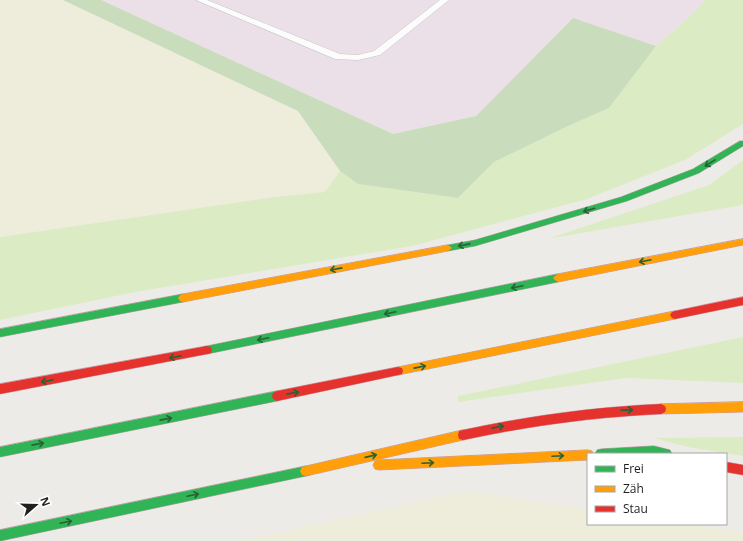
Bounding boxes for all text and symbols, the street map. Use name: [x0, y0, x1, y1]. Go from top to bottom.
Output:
one-way arrow: [705, 159, 716, 167]
one-way arrow: [583, 207, 596, 214]
one-way arrow: [458, 241, 471, 249]
one-way arrow: [639, 257, 652, 265]
one-way arrow: [330, 266, 343, 274]
one-way arrow: [511, 283, 524, 291]
one-way arrow: [384, 310, 397, 318]
one-way arrow: [257, 336, 270, 344]
one-way arrow: [168, 353, 181, 361]
one-way arrow: [414, 362, 427, 370]
one-way arrow: [41, 377, 54, 385]
one-way arrow: [286, 388, 299, 396]
one-way arrow: [620, 406, 633, 413]
one-way arrow: [159, 414, 172, 422]
one-way arrow: [491, 423, 504, 431]
one-way arrow: [31, 440, 44, 448]
one-way arrow: [364, 452, 377, 460]
one-way arrow: [551, 452, 564, 460]
legend: [587, 453, 727, 525]
one-way arrow: [422, 459, 435, 466]
text: Frei: [623, 460, 644, 477]
text: Zäh: [623, 480, 644, 497]
north arrow: [16, 485, 56, 525]
one-way arrow: [186, 491, 199, 499]
text: N: [37, 495, 54, 508]
text: Stau: [623, 500, 648, 517]
one-way arrow: [59, 518, 72, 526]

